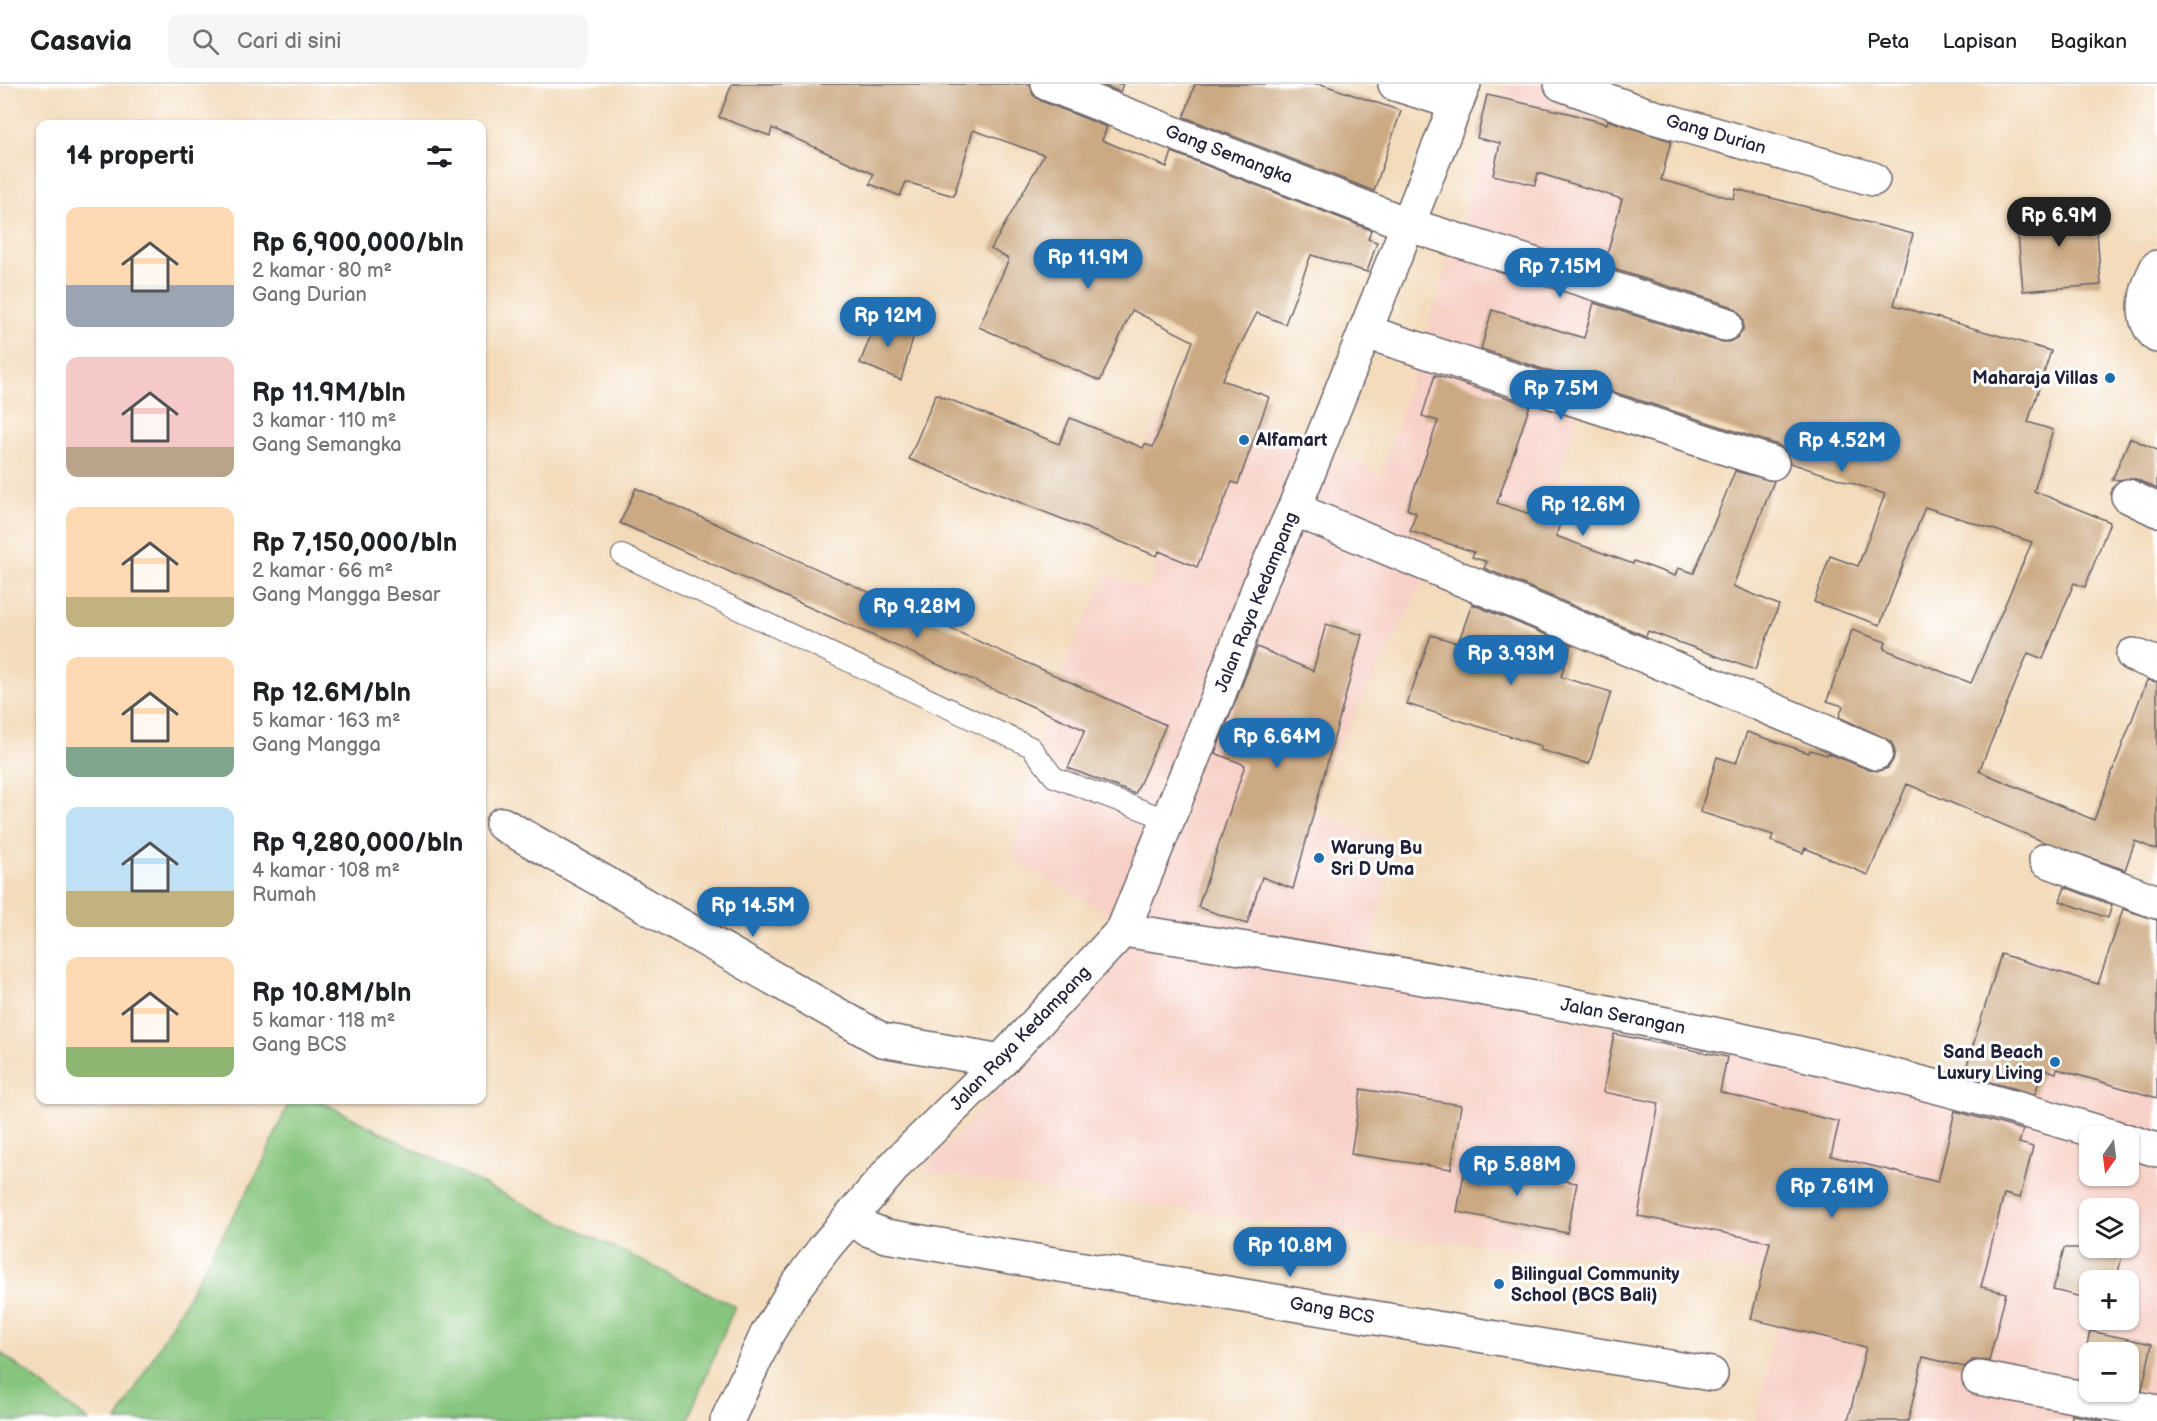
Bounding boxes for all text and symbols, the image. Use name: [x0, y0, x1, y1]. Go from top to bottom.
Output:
search box: [168, 14, 588, 68]
text: Casavia: [30, 25, 132, 58]
icon: search: [189, 25, 222, 58]
text: Cari di sini: [237, 28, 341, 55]
text: Peta: [1867, 29, 1909, 54]
text: Lapisan: [1942, 29, 2017, 54]
text: Bagikan: [2050, 29, 2127, 54]
street label: Gang Durian: [1663, 110, 1768, 159]
street label: Gang Semangka: [1162, 121, 1295, 188]
icon: filters: [423, 140, 456, 173]
text: 14 properti: [66, 141, 195, 172]
pin: Rp 6.9M: [2004, 197, 2114, 248]
text: Rp 6.9M: [2021, 204, 2097, 228]
text: Rp 6,900,000/bln: [252, 228, 464, 259]
icon: home: [114, 231, 186, 303]
pin: Rp 11.9M: [1026, 239, 1150, 290]
text: Rp 11.9M: [1048, 246, 1128, 270]
pin: Rp 7.15M: [1498, 248, 1622, 299]
text: Rp 7.15M: [1518, 255, 1602, 279]
text: 2 kamar · 80 m²: [252, 259, 392, 283]
text: Gang Durian: [252, 283, 367, 307]
pin: Rp 12M: [839, 297, 937, 348]
text: Rp 12M: [854, 304, 922, 328]
place label: Maharaja Villas: [1972, 368, 2098, 389]
pin: Rp 7.5M: [1506, 370, 1616, 421]
marker: Maharaja Villas: [2103, 371, 2117, 385]
text: Rp 7.5M: [1524, 377, 1598, 401]
text: Rp 11.9M/bln: [252, 378, 406, 409]
icon: home: [114, 381, 186, 453]
text: 3 kamar · 110 m²: [252, 409, 396, 433]
pin: Rp 4.52M: [1780, 422, 1904, 473]
text: Rp 4.52M: [1798, 429, 1886, 453]
place label: Alfamart: [1255, 430, 1327, 451]
text: Gang Semangka: [252, 433, 402, 457]
marker: Alfamart: [1237, 433, 1251, 447]
pin: Rp 12.6M: [1521, 486, 1645, 537]
text: Rp 12.6M: [1541, 493, 1625, 517]
street label: Jalan Raya Kedampang: [1211, 509, 1302, 695]
text: Rp 7,150,000/bln: [252, 528, 457, 559]
icon: home: [114, 531, 186, 603]
text: 2 kamar · 66 m²: [252, 559, 393, 583]
text: Gang Mangga Besar: [252, 583, 440, 607]
pin: Rp 9.28M: [855, 588, 979, 639]
text: Rp 9.28M: [873, 595, 961, 619]
pin: Rp 3.93M: [1449, 635, 1573, 686]
text: Rp 3.93M: [1467, 642, 1555, 666]
text: Rp 12.6M/bln: [252, 678, 411, 709]
icon: home: [114, 681, 186, 753]
text: 5 kamar · 163 m²: [252, 709, 401, 733]
pin: Rp 6.64M: [1215, 718, 1339, 769]
text: Rp 6.64M: [1233, 725, 1321, 749]
text: Gang Mangga: [252, 733, 381, 757]
text: Rp 9,280,000/bln: [252, 828, 463, 859]
icon: home: [114, 831, 186, 903]
place label: Warung Bu Sri D Uma: [1331, 838, 1422, 880]
marker: Warung Bu Sri D Uma: [1312, 851, 1326, 865]
text: 4 kamar · 108 m²: [252, 859, 400, 883]
text: Rumah: [252, 883, 316, 907]
pin: Rp 14.5M: [691, 887, 815, 938]
text: Rp 14.5M: [711, 894, 795, 918]
street label: Jalan Raya Kedampang: [946, 962, 1095, 1115]
text: Rp 10.8M/bln: [252, 978, 411, 1009]
icon: home: [114, 981, 186, 1053]
street label: Jalan Serangan: [1559, 994, 1687, 1039]
text: 5 kamar · 118 m²: [252, 1009, 395, 1033]
text: Gang BCS: [252, 1033, 347, 1057]
place label: Sand Beach Luxury Living: [1937, 1042, 2043, 1084]
marker: Sand Beach Luxury Living: [2048, 1055, 2062, 1069]
north arrow: [2079, 1126, 2139, 1186]
map controls: [2079, 1126, 2139, 1402]
pin: Rp 5.88M: [1455, 1146, 1579, 1197]
text: Rp 5.88M: [1473, 1153, 1561, 1177]
pin: Rp 7.61M: [1770, 1168, 1894, 1219]
text: Rp 7.61M: [1790, 1175, 1874, 1199]
button: layers: [2079, 1198, 2139, 1258]
pin: Rp 10.8M: [1228, 1227, 1352, 1278]
text: Rp 10.8M: [1247, 1234, 1333, 1258]
place label: Bilingual Community School (BCS Bali): [1511, 1264, 1680, 1306]
button: +: [2079, 1270, 2139, 1330]
marker: Bilingual Community School (BCS Bali): [1492, 1277, 1506, 1291]
street label: Gang BCS: [1288, 1293, 1376, 1328]
button: −: [2079, 1342, 2139, 1402]

